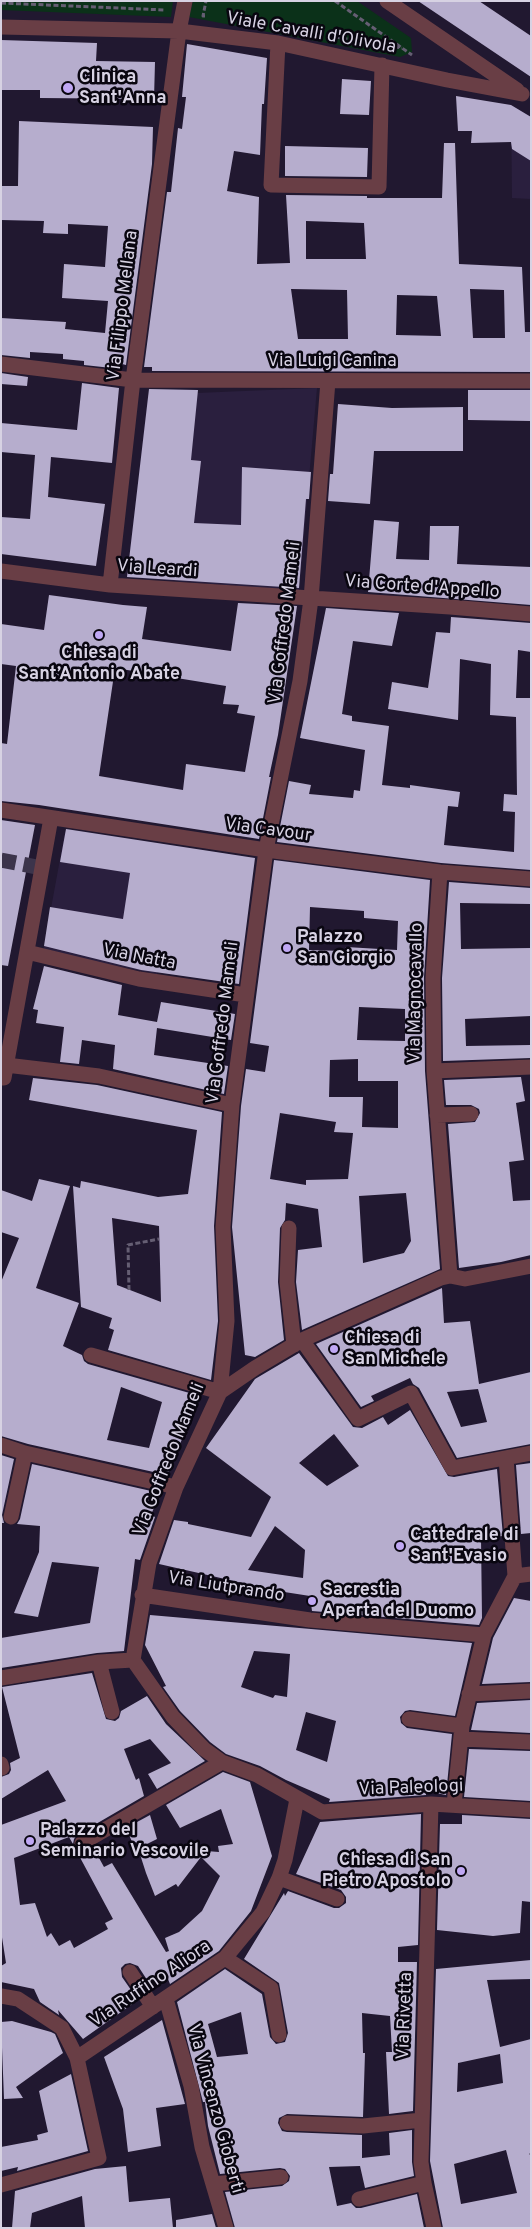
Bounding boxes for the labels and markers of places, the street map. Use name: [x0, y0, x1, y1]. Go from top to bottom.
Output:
place label: Clinica Sant'Anna: [79, 67, 166, 110]
marker: Clinica Sant'Anna: [61, 81, 75, 95]
marker: Chiesa di Sant’Antonio Abate: [93, 629, 105, 641]
place label: Chiesa di Sant’Antonio Abate: [18, 643, 180, 686]
place label: Palazzo San Giorgio: [297, 927, 393, 970]
marker: Palazzo San Giorgio: [281, 942, 293, 954]
place label: Chiesa di San Michele: [344, 1328, 446, 1370]
marker: Chiesa di San Michele: [328, 1343, 340, 1355]
place label: Cattedrale di Sant'Evasio: [410, 1525, 519, 1568]
marker: Cattedrale di Sant'Evasio: [394, 1540, 406, 1552]
place label: Sacrestia Aperta del Duomo: [322, 1580, 474, 1622]
marker: Sacrestia Aperta del Duomo: [306, 1595, 318, 1607]
place label: Palazzo del Seminario Vescovile: [40, 1820, 209, 1862]
marker: Palazzo del Seminario Vescovile: [24, 1835, 36, 1847]
place label: Chiesa di San Pietro Apostolo: [322, 1850, 451, 1892]
marker: Chiesa di San Pietro Apostolo: [455, 1865, 467, 1877]

